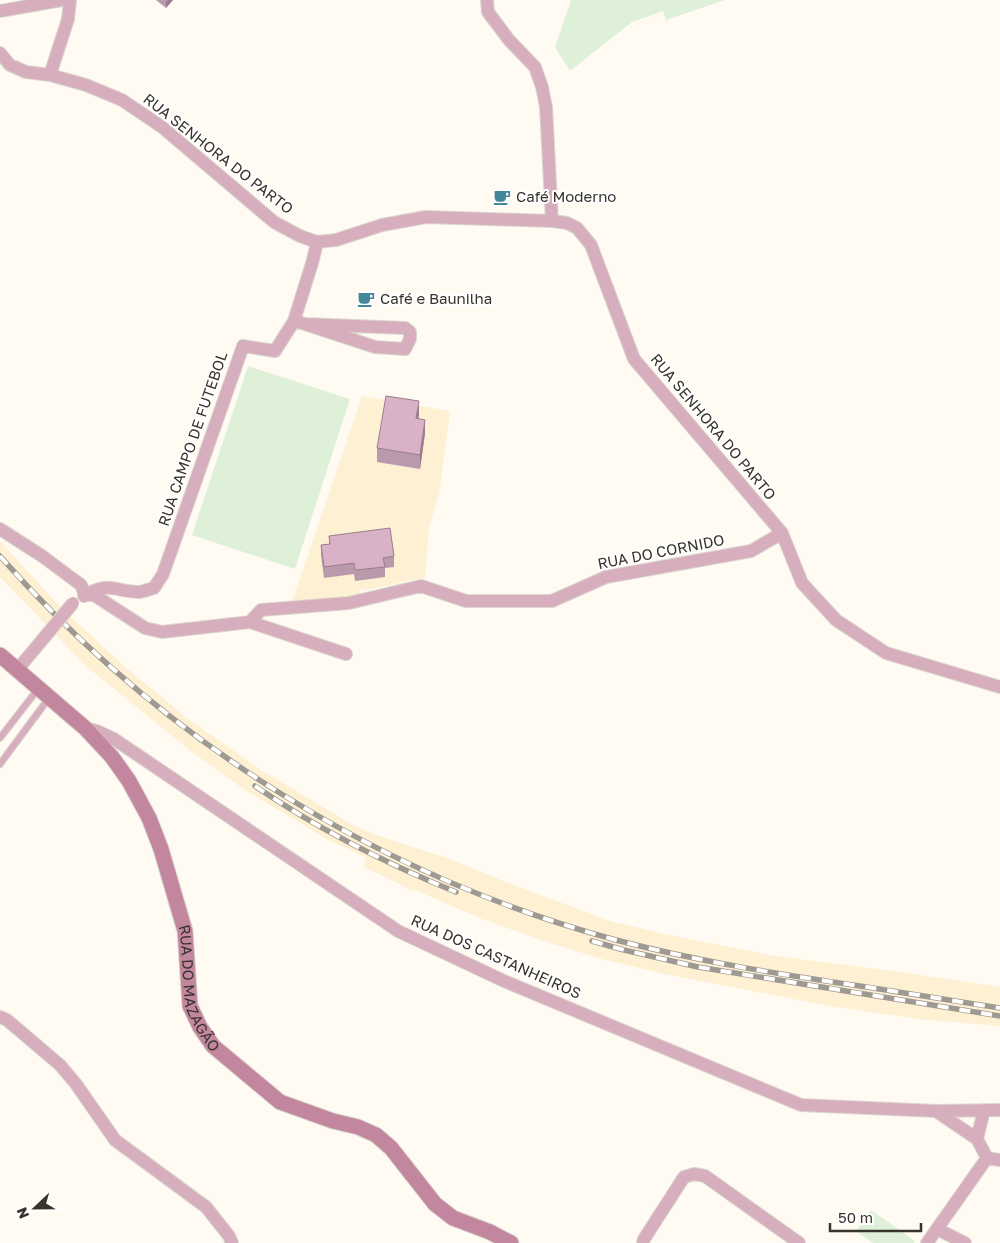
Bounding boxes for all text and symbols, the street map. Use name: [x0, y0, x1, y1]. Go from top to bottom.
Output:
street label: RUA SENHORA DO PARTO: [140, 89, 297, 217]
cafe icon: Café Moderno: [492, 187, 512, 207]
place label: Café Moderno: [516, 187, 616, 205]
cafe icon: Café e Baunilha: [356, 289, 376, 309]
place label: Café e Baunilha: [380, 289, 492, 307]
street label: RUA CAMPO DE FUTEBOL: [154, 349, 231, 528]
street label: RUA SENHORA DO PARTO: [647, 350, 780, 503]
street label: RUA DO CORNIDO: [596, 530, 726, 572]
street label: RUA DOS CASTANHEIROS: [409, 910, 584, 1002]
street label: RUA DO MAZAGÃO: [176, 922, 224, 1055]
north arrow: [10, 1183, 60, 1233]
scale bar: [830, 1200, 921, 1232]
text: N: [13, 1205, 32, 1221]
text: 50 m: [838, 1208, 873, 1226]

